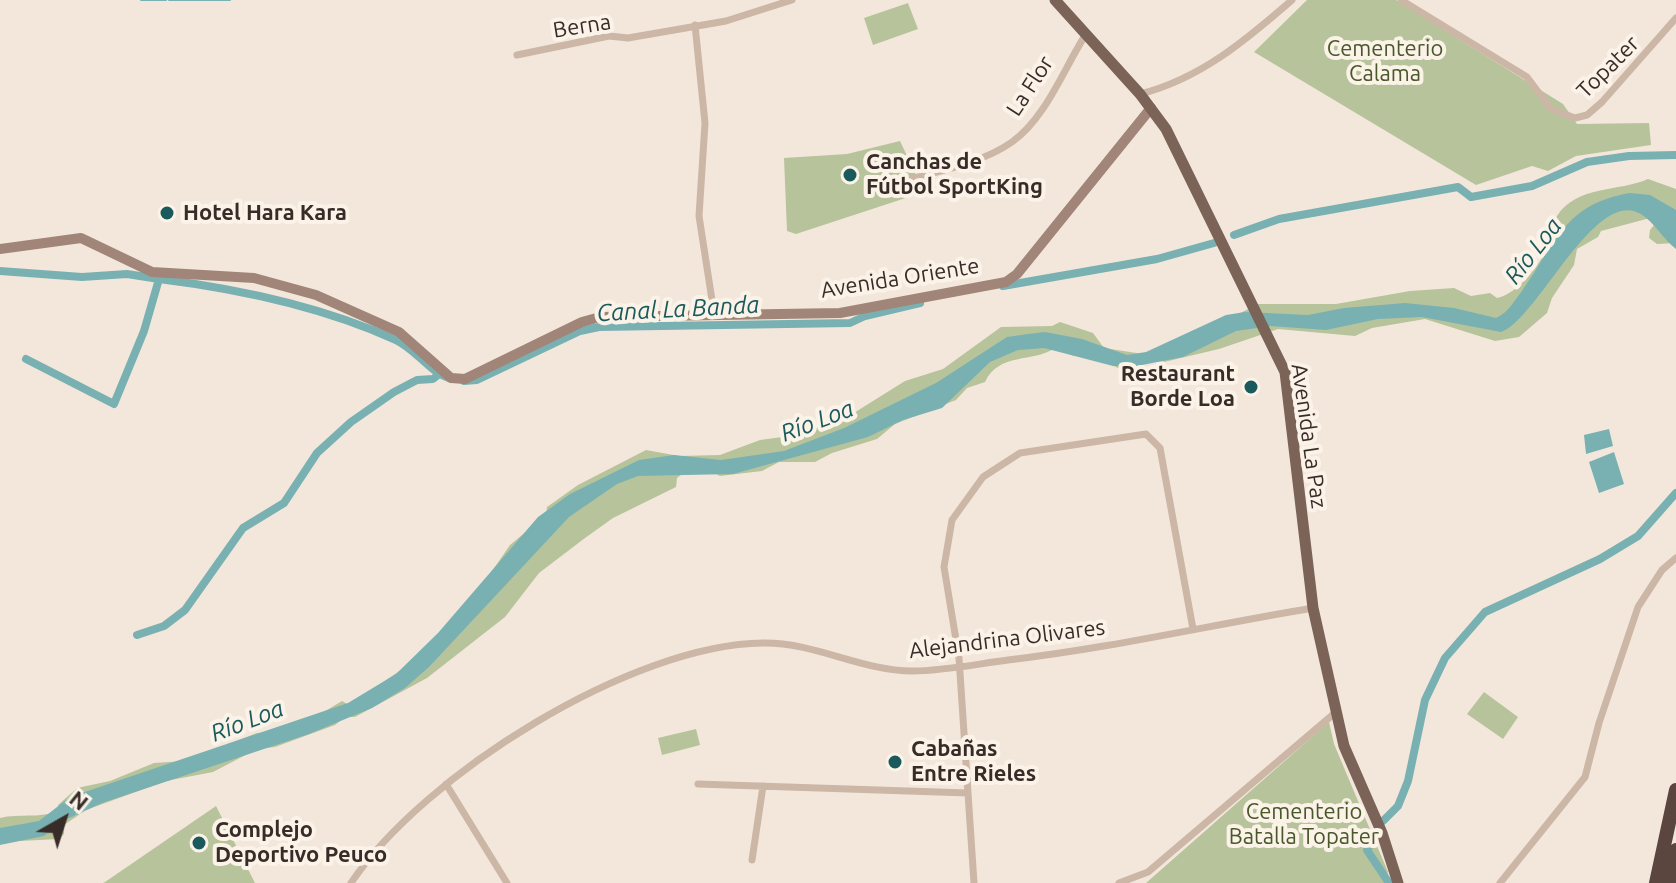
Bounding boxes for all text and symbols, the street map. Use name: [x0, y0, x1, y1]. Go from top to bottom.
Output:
street label: Berna: [551, 8, 613, 44]
street label: Topater: [1571, 30, 1645, 104]
park label: Cementerio Calama: [1327, 36, 1443, 88]
street label: La Flor: [1001, 51, 1059, 121]
place label: Canchas de Fútbol SportKing: [866, 149, 1043, 200]
marker: Canchas de Fútbol SportKing: [841, 166, 859, 184]
place label: Hotel Hara Kara: [183, 200, 347, 226]
marker: Hotel Hara Kara: [158, 204, 176, 222]
water label: Río Loa: [1498, 212, 1568, 290]
street label: Avenida Oriente: [819, 252, 981, 304]
water label: Canal La Banda: [596, 290, 760, 328]
place label: Restaurant Borde Loa: [1121, 361, 1235, 412]
street label: Avenida La Paz: [1286, 362, 1332, 510]
marker: Restaurant Borde Loa: [1242, 378, 1260, 396]
water label: Río Loa: [776, 394, 858, 448]
street label: Alejandrina Olivares: [908, 614, 1106, 664]
water label: Río Loa: [206, 694, 288, 748]
place label: Cabañas Entre Rieles: [911, 736, 1036, 788]
marker: Cabañas Entre Rieles: [886, 753, 904, 771]
north arrow: [24, 779, 104, 859]
text: N: [65, 785, 94, 815]
park label: Cementerio Batalla Topater: [1229, 799, 1379, 850]
place label: Complejo Deportivo Peuco: [215, 817, 387, 868]
marker: Complejo Deportivo Peuco: [190, 834, 208, 852]

